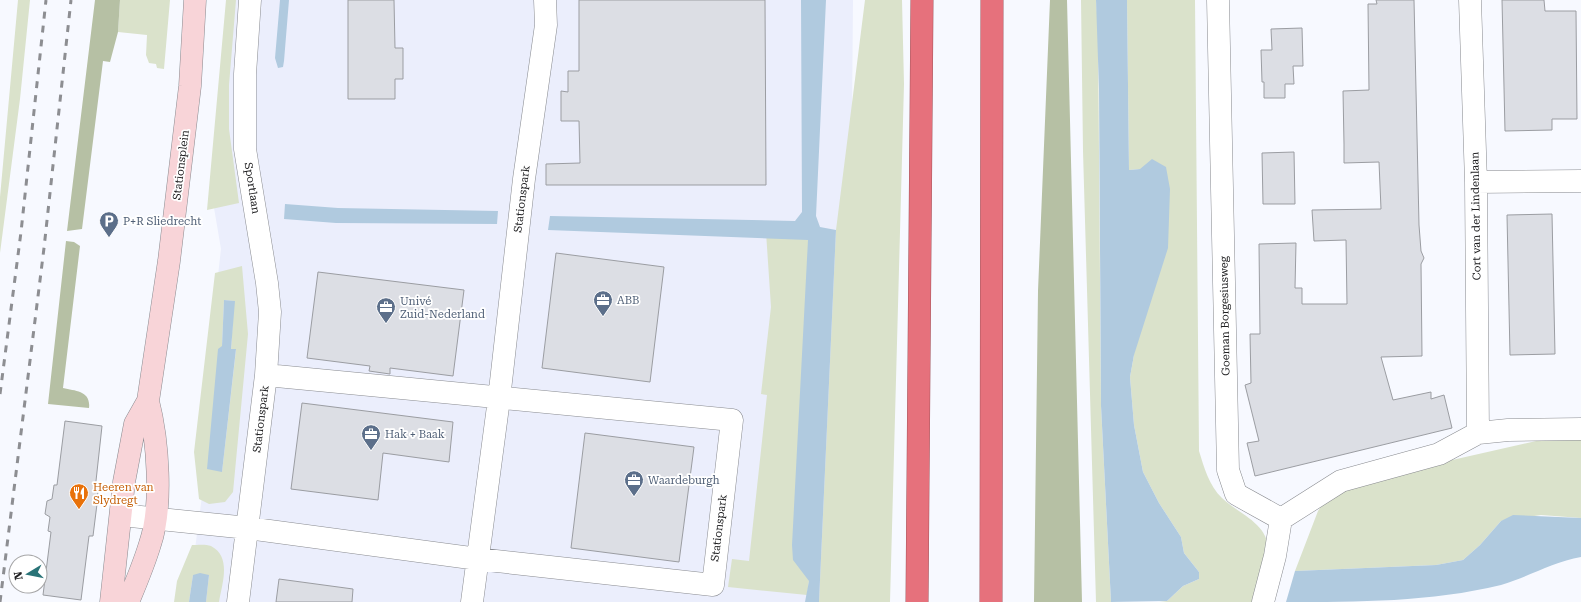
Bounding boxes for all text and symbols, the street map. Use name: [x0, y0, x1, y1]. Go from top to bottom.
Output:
street label: Stationsplein: [170, 129, 192, 201]
street label: Cort van der Lindenlaan: [1468, 152, 1484, 280]
street label: Sportlaan: [242, 161, 262, 215]
street label: Stationspark: [511, 165, 533, 233]
parking icon: P+R Sliedrecht: [98, 210, 120, 238]
place label: P+R Sliedrecht: [123, 215, 201, 228]
street label: Goeman Borgesiusweg: [1217, 255, 1233, 376]
office icon: ABB: [592, 289, 614, 317]
place label: ABB: [617, 294, 639, 307]
place label: Univé Zuid-Nederland: [400, 295, 485, 321]
office icon: Univé Zuid-Nederland: [375, 296, 397, 324]
street label: Stationspark: [250, 385, 272, 453]
office icon: Hak + Baak: [360, 423, 382, 451]
place label: Hak + Baak: [385, 428, 445, 441]
office icon: Waardeburgh: [623, 469, 645, 497]
place label: Waardeburgh: [648, 474, 720, 487]
place label: Heeren van Slydregt: [93, 481, 154, 507]
restaurant icon: Heeren van Slydregt: [68, 482, 90, 510]
street label: Stationspark: [708, 494, 730, 562]
north arrow: [8, 554, 48, 594]
text: N: [11, 570, 26, 581]

